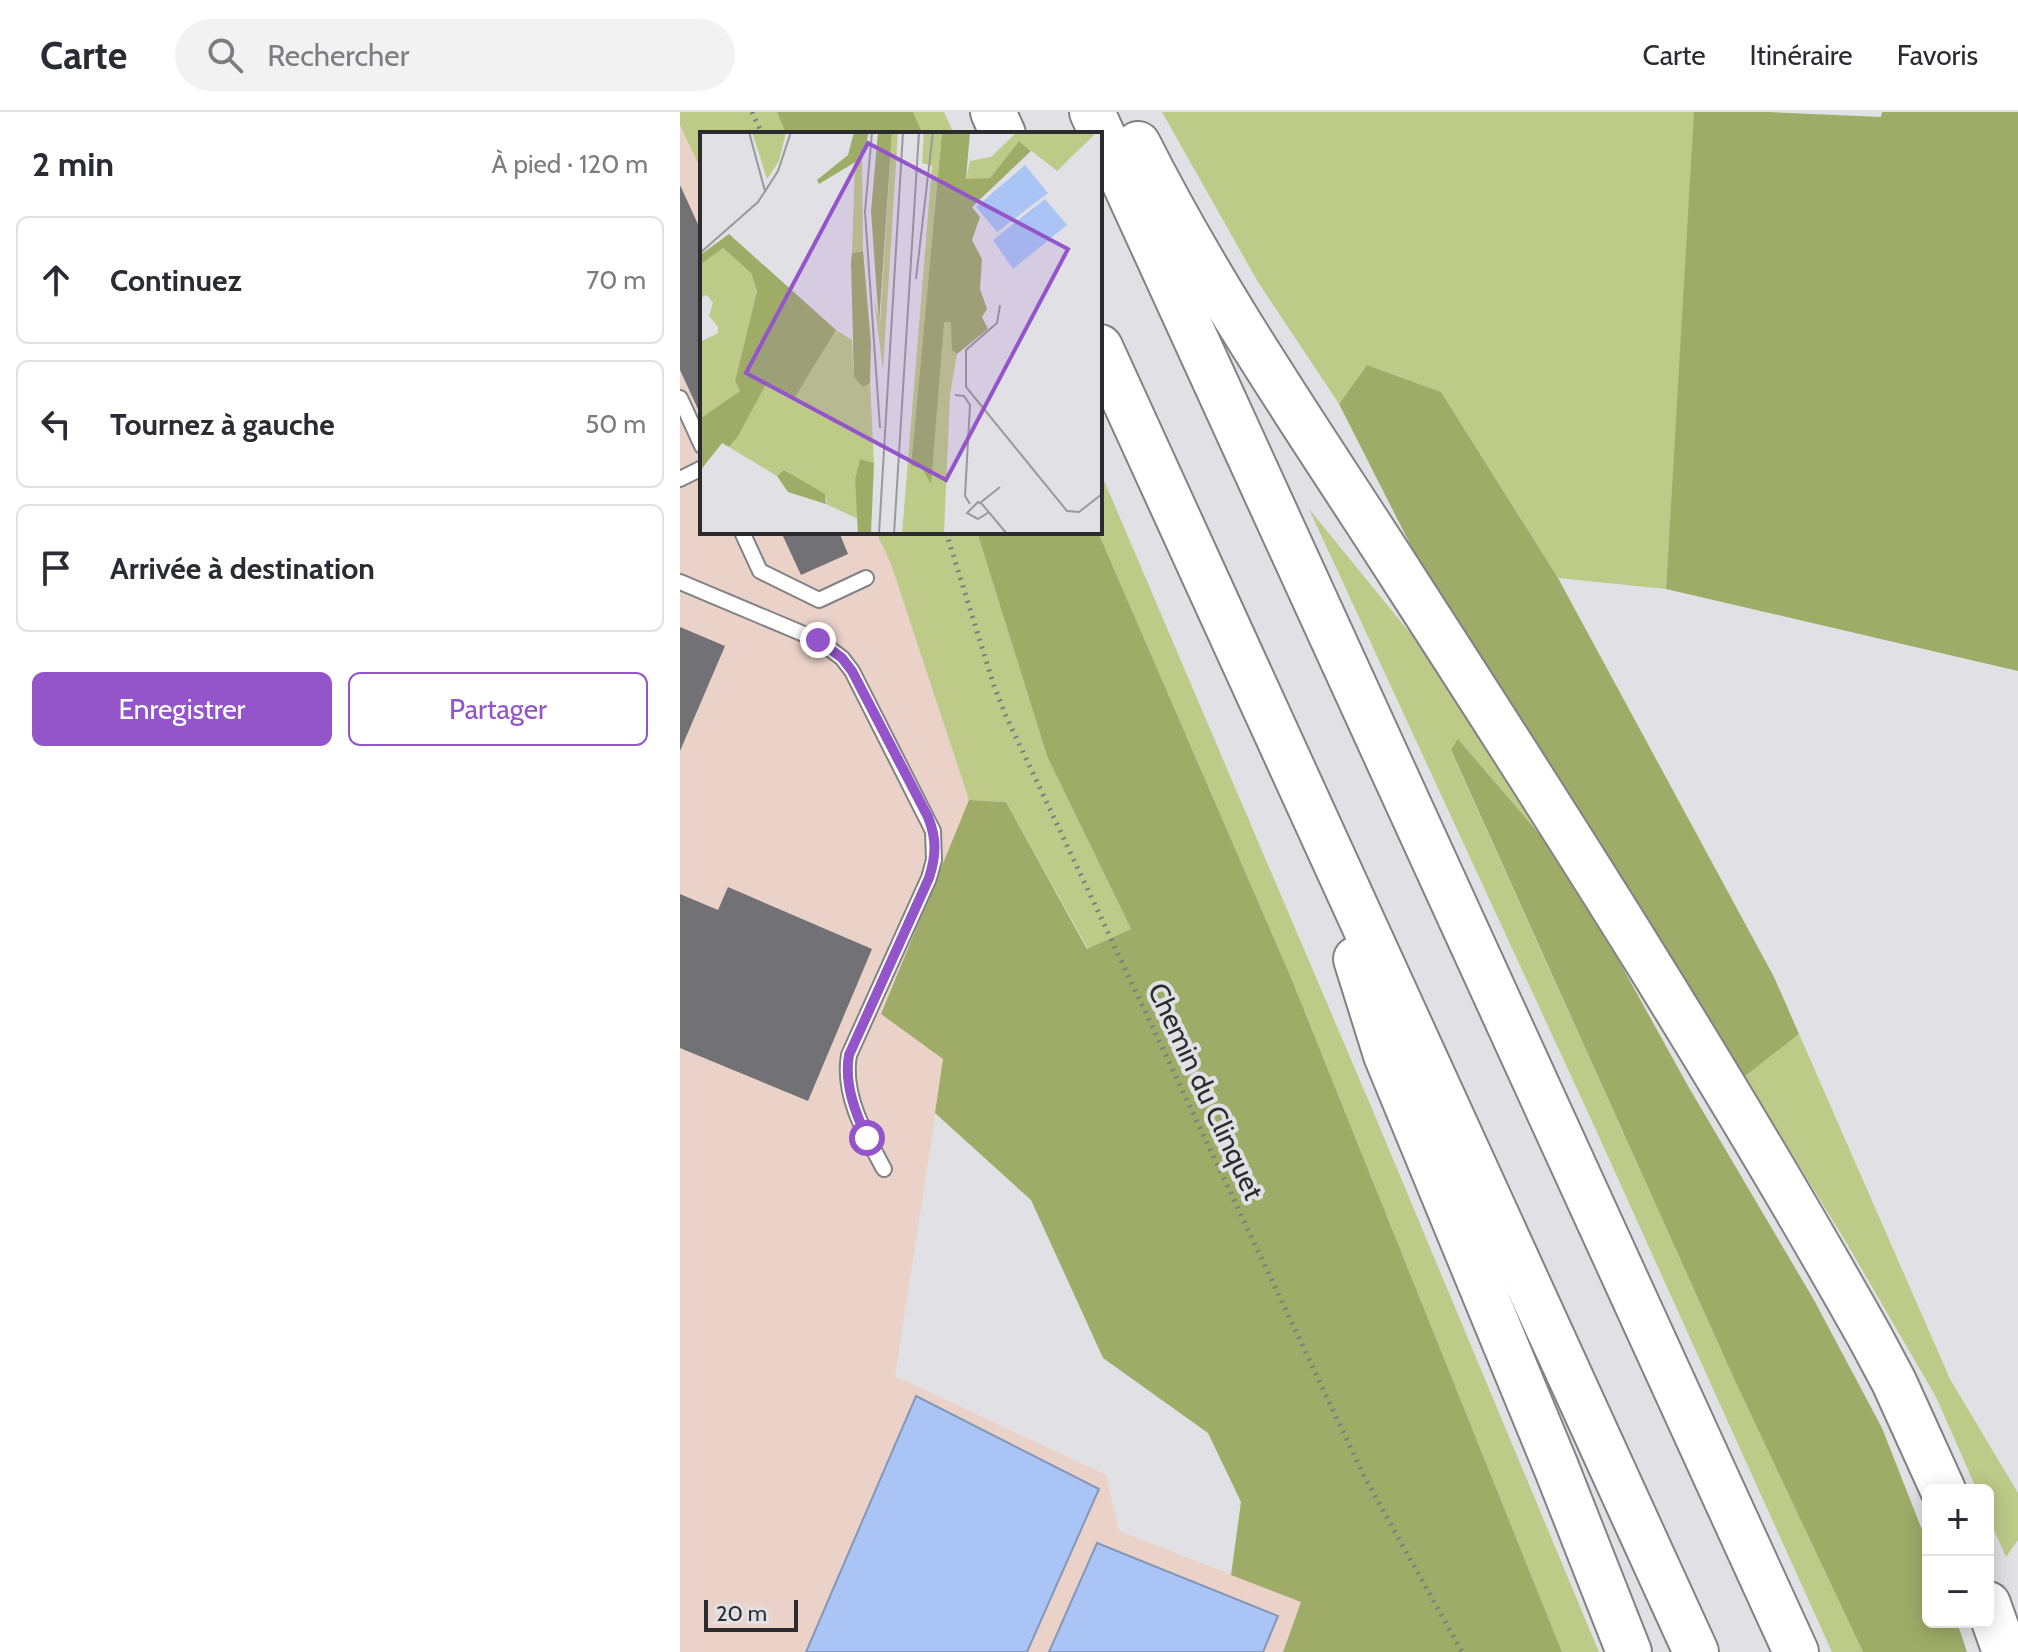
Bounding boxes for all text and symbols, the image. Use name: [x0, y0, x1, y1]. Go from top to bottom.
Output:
search box: [175, 19, 735, 91]
text: Carte: [40, 32, 127, 79]
icon: search: [203, 33, 247, 77]
text: Rechercher: [267, 37, 409, 74]
text: Carte: [1642, 38, 1706, 72]
text: Itinéraire: [1750, 38, 1853, 72]
text: Favoris: [1897, 38, 1978, 72]
inset map: [700, 132, 1102, 534]
text: 2 min: [32, 143, 114, 185]
text: À pied · 120 m: [492, 148, 648, 180]
icon: ahead: [34, 258, 78, 302]
text: Continuez: [110, 262, 242, 299]
text: 70 m: [586, 264, 646, 296]
icon: left: [34, 402, 78, 446]
text: Tournez à gauche: [110, 406, 335, 443]
text: 50 m: [585, 408, 646, 440]
icon: arrive: [34, 546, 78, 590]
text: Arrivée à destination: [110, 550, 375, 587]
route end: [800, 622, 836, 658]
button: Enregistrer: [32, 672, 332, 746]
button: Partager: [348, 672, 648, 746]
street label: Chemin du Clinquet: [1141, 977, 1271, 1205]
route start: [849, 1120, 885, 1156]
map controls: [1922, 1484, 1994, 1628]
button: +: [1922, 1484, 1994, 1556]
button: −: [1922, 1556, 1994, 1628]
scale bar: [704, 1596, 798, 1632]
text: 20 m: [716, 1600, 767, 1627]

